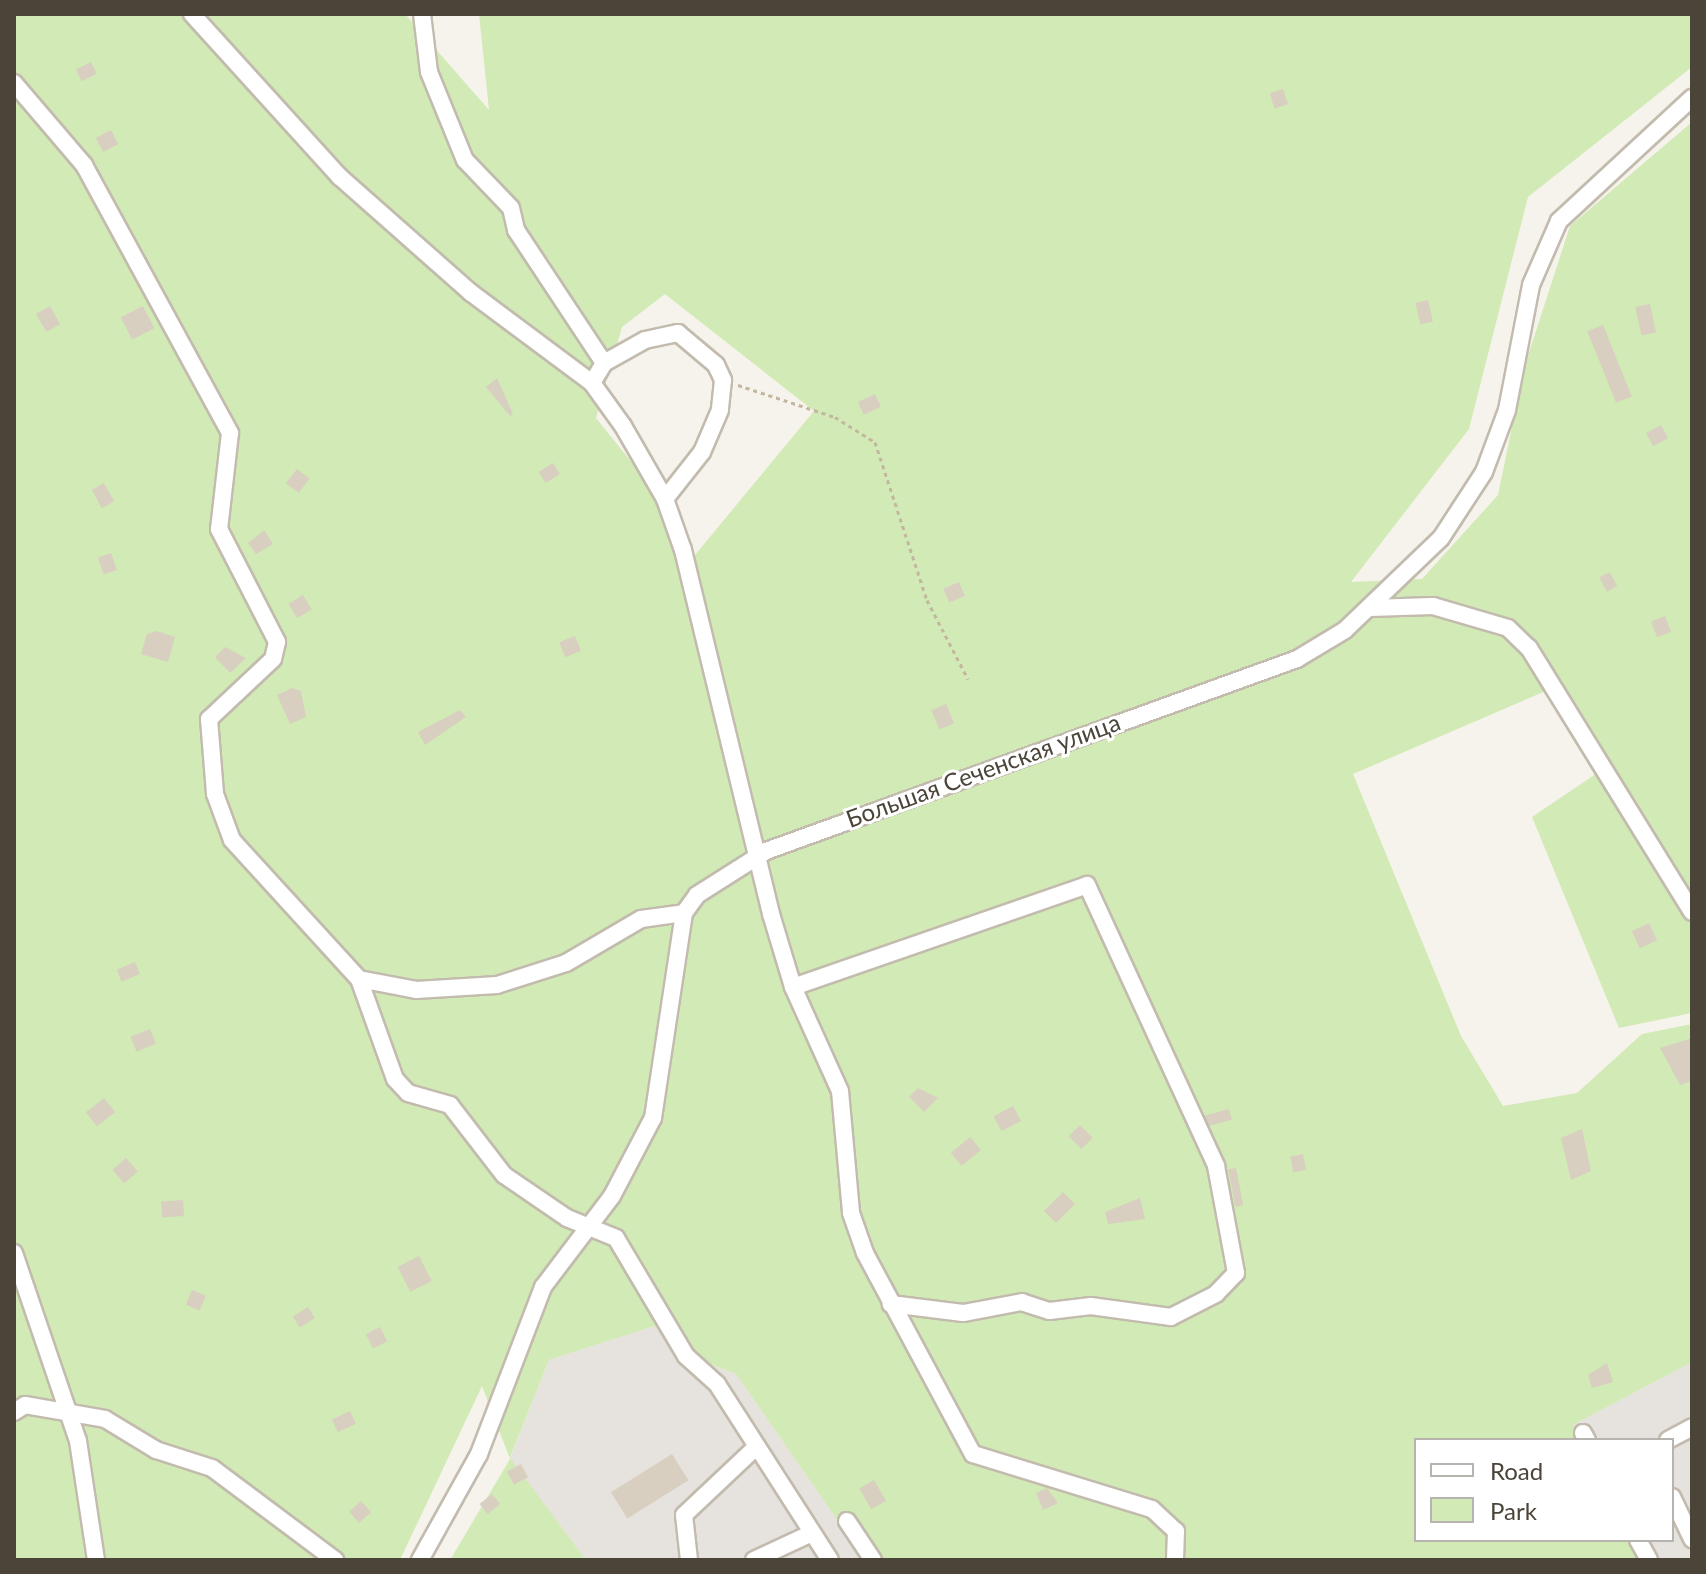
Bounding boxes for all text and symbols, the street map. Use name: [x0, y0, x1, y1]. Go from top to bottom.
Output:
street label: Большая Сеченская улица: [842, 707, 1124, 833]
legend: [1414, 1438, 1674, 1542]
text: Road: [1490, 1456, 1543, 1485]
text: Park: [1490, 1496, 1537, 1525]

